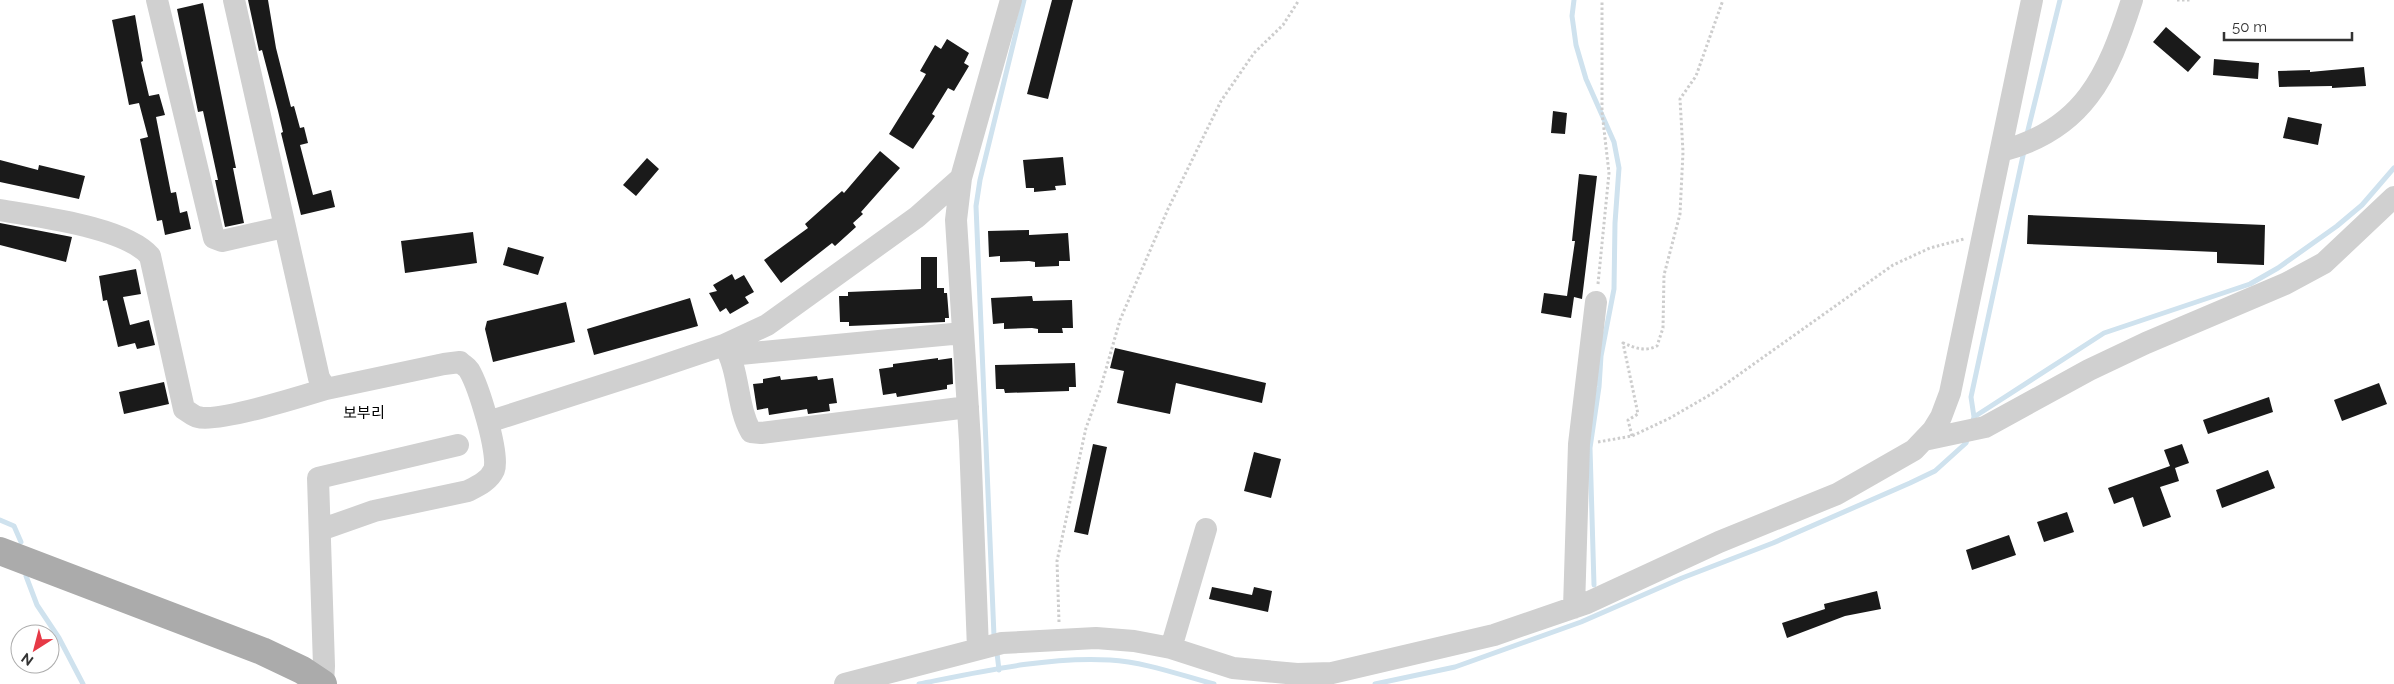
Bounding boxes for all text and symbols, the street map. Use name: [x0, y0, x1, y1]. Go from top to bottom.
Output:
scale bar: [2224, 10, 2352, 42]
text: 50 m: [2232, 18, 2267, 36]
district label: 보부리: [343, 404, 385, 422]
north arrow: [10, 624, 60, 674]
text: N: [18, 650, 36, 669]

